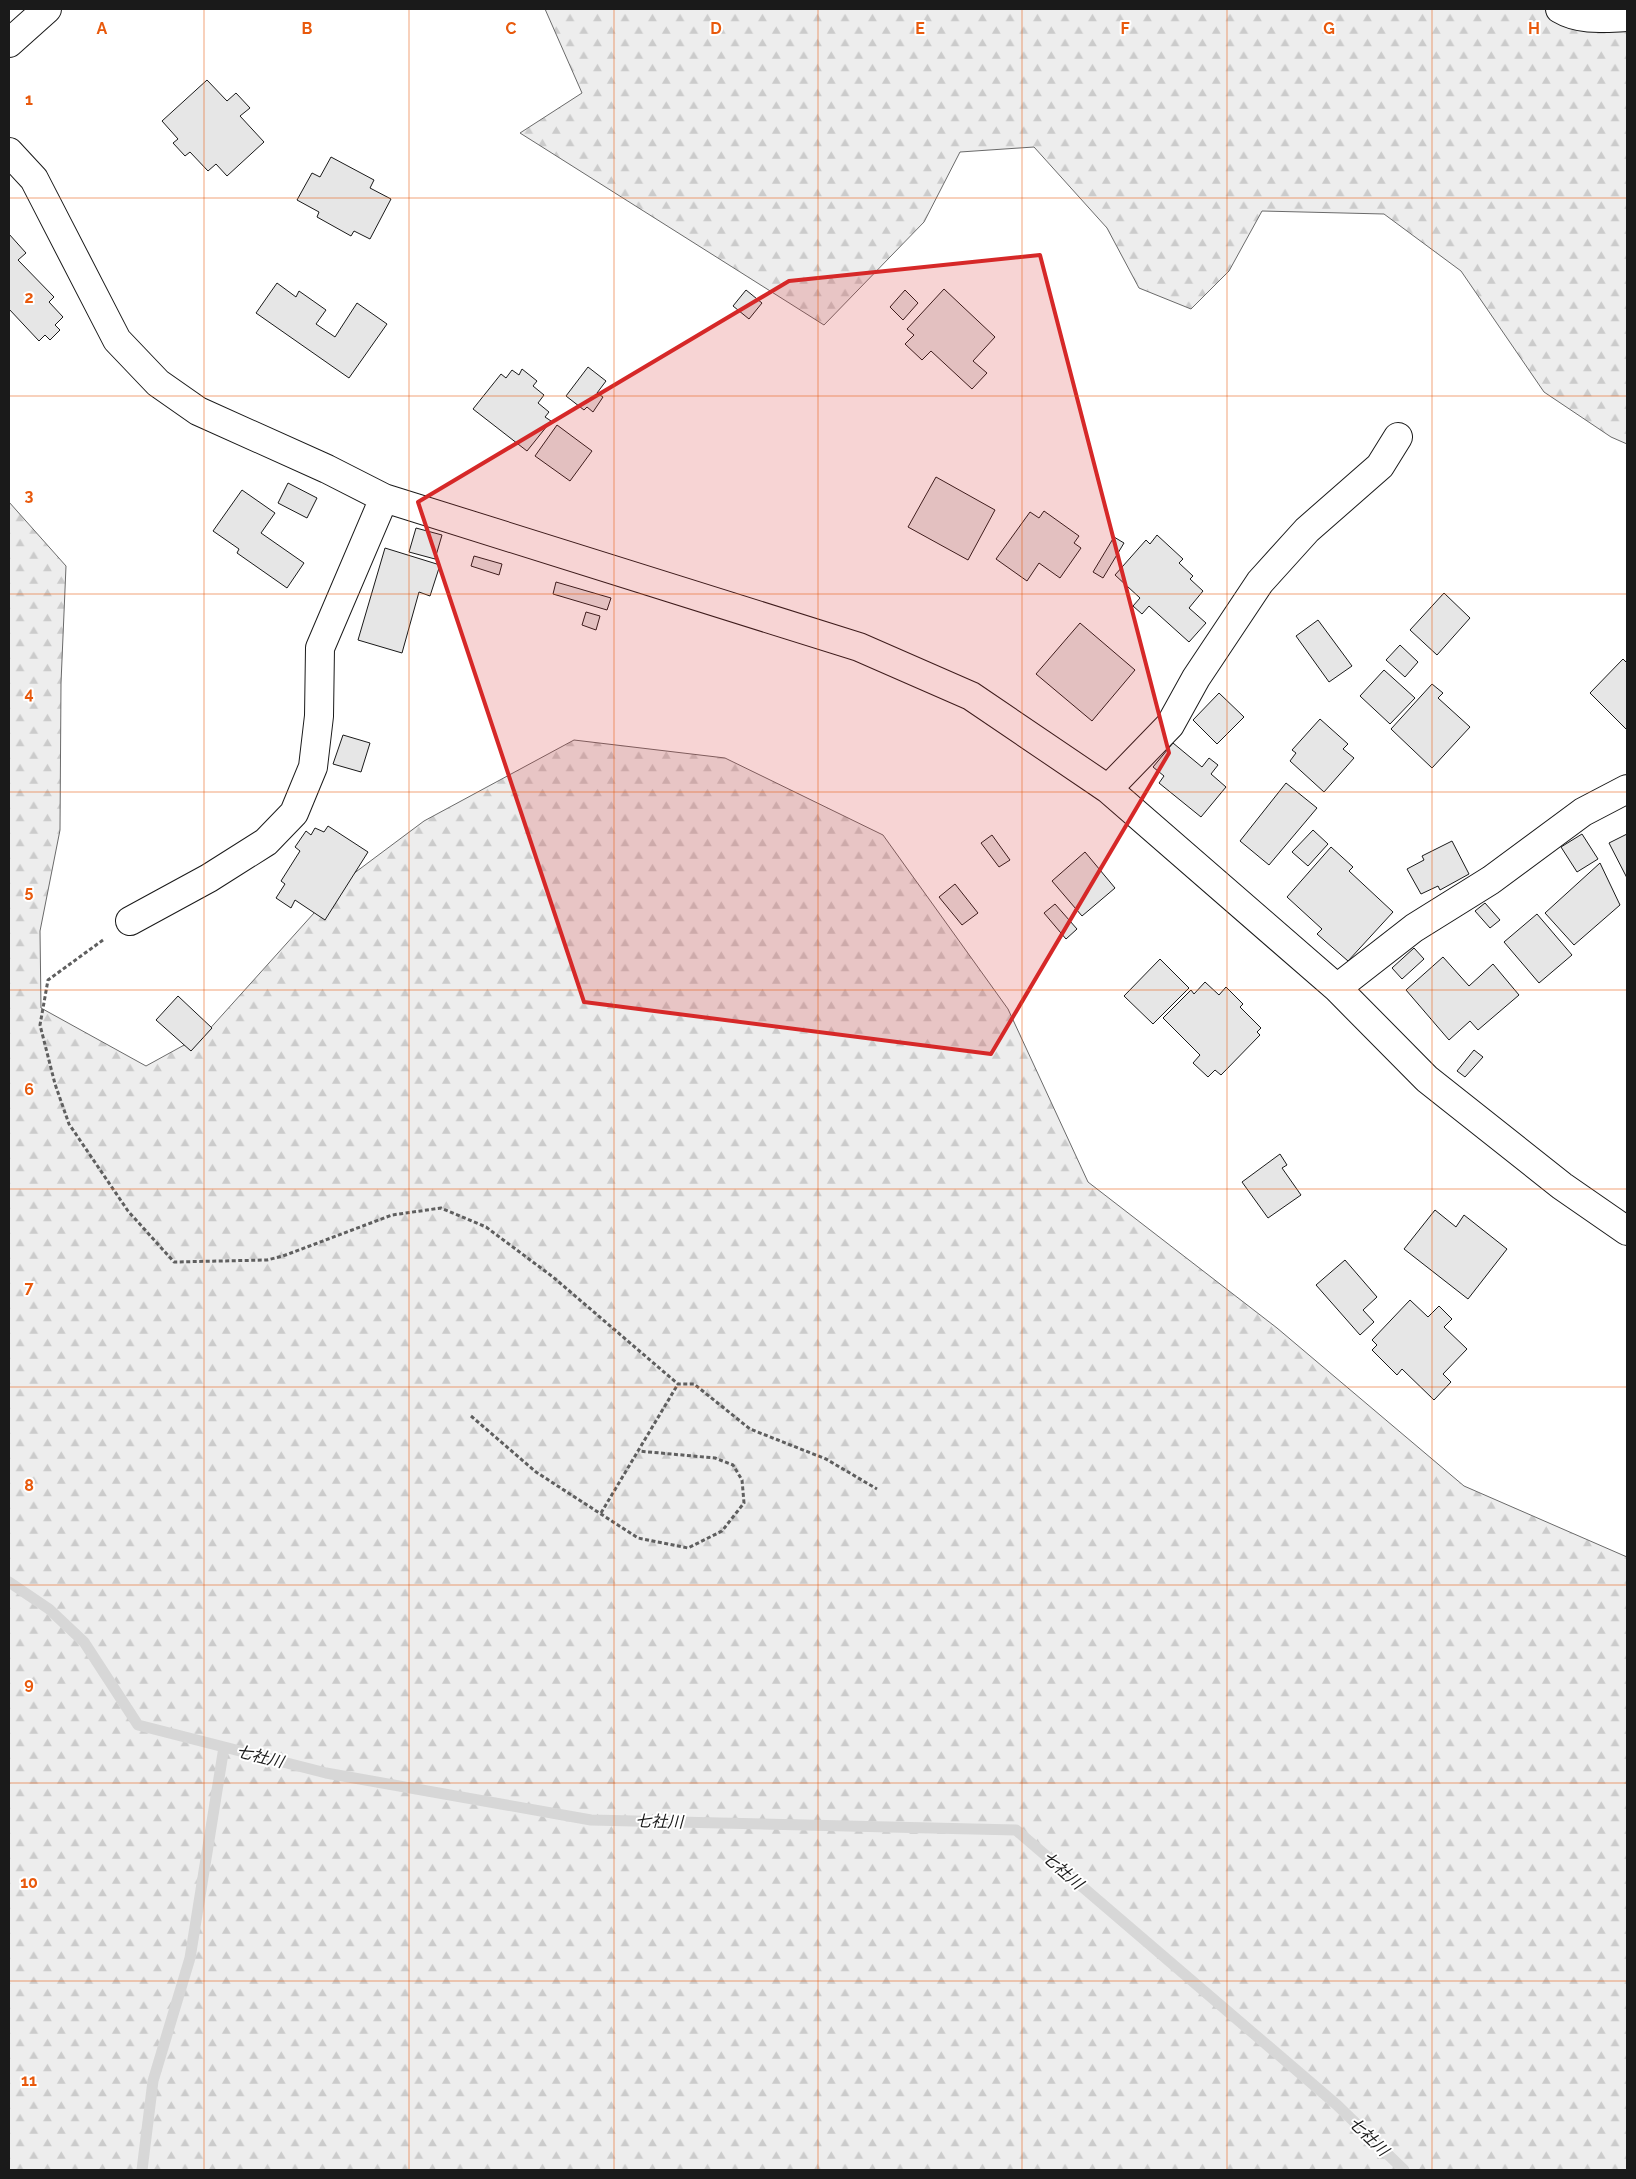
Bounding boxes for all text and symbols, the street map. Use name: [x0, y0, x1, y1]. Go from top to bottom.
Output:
text: A: [97, 19, 108, 38]
text: B: [302, 19, 313, 38]
text: C: [506, 19, 517, 38]
text: D: [710, 19, 722, 38]
text: E: [915, 19, 925, 38]
text: F: [1120, 19, 1130, 38]
text: G: [1323, 19, 1335, 38]
text: H: [1528, 19, 1540, 38]
text: 1: [25, 90, 33, 109]
text: 2: [24, 288, 34, 307]
text: 3: [25, 486, 34, 505]
text: 4: [24, 684, 34, 703]
text: 5: [25, 882, 34, 901]
text: 6: [24, 1080, 34, 1099]
text: 7: [25, 1278, 34, 1297]
text: 8: [24, 1476, 34, 1495]
text: 9: [24, 1674, 34, 1693]
water label: 七社川: [234, 1741, 287, 1772]
water label: 七社川: [635, 1812, 685, 1831]
water label: 七社川: [1038, 1847, 1089, 1895]
text: 10: [20, 1873, 38, 1892]
text: 11: [21, 2071, 37, 2090]
water label: 七社川: [1345, 2113, 1394, 2161]

